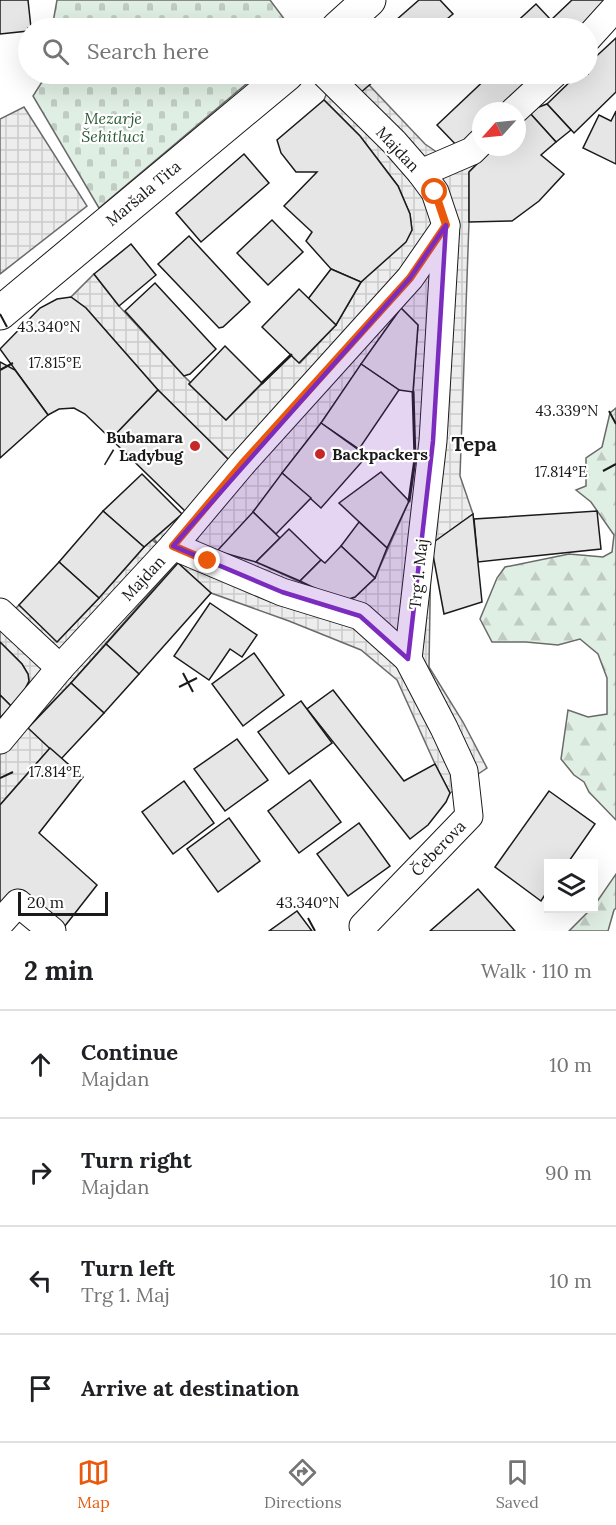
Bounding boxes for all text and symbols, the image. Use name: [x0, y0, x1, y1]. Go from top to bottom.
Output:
search box: [18, 18, 598, 84]
icon: search: [39, 35, 72, 68]
text: Search here: [87, 37, 209, 65]
north arrow: [472, 102, 526, 156]
park label: Mezarje Šehitluci: [81, 108, 145, 146]
street label: Majdan: [372, 122, 424, 176]
street label: Maršala Tita: [101, 156, 185, 230]
route start: [421, 178, 447, 204]
text: 43.340°N: [17, 317, 81, 336]
text: 17.815°E: [29, 353, 81, 372]
text: 43.339°N: [535, 401, 599, 420]
place label: Bubamara / Ladybug: [103, 427, 184, 466]
district label: Tepa: [451, 431, 497, 456]
marker: Bubamara / Ladybug: [188, 439, 202, 453]
place label: Backpackers: [332, 444, 428, 464]
marker: Backpackers: [313, 447, 327, 461]
text: 17.814°E: [535, 462, 587, 481]
street label: Trg 1. Maj: [404, 538, 432, 610]
route end: [194, 547, 220, 573]
street label: Majdan: [117, 551, 169, 605]
text: 17.814°E: [29, 762, 81, 781]
street label: Čeberova: [406, 816, 470, 880]
map controls: [544, 859, 598, 913]
button: layers: [544, 859, 598, 913]
scale bar: [18, 889, 108, 916]
text: 20 m: [27, 892, 64, 912]
text: 43.340°N: [276, 893, 340, 912]
text: 2 min: [24, 954, 94, 987]
text: Walk · 110 m: [481, 958, 592, 983]
text: Continue: [81, 1038, 178, 1066]
icon: ahead: [24, 1048, 57, 1081]
text: 10 m: [549, 1052, 592, 1077]
text: Majdan: [81, 1066, 149, 1091]
text: Turn right: [81, 1146, 192, 1174]
icon: right: [24, 1156, 57, 1189]
text: 90 m: [545, 1160, 592, 1185]
text: Majdan: [81, 1174, 149, 1199]
text: Turn left: [81, 1254, 175, 1282]
icon: left: [24, 1264, 57, 1297]
text: 10 m: [549, 1268, 592, 1293]
text: Trg 1. Maj: [81, 1282, 170, 1307]
icon: arrive: [24, 1372, 57, 1405]
text: Arrive at destination: [81, 1374, 299, 1402]
tab: Map: [77, 1456, 110, 1512]
tab: Directions: [264, 1456, 342, 1512]
tab: Saved: [496, 1456, 539, 1512]

